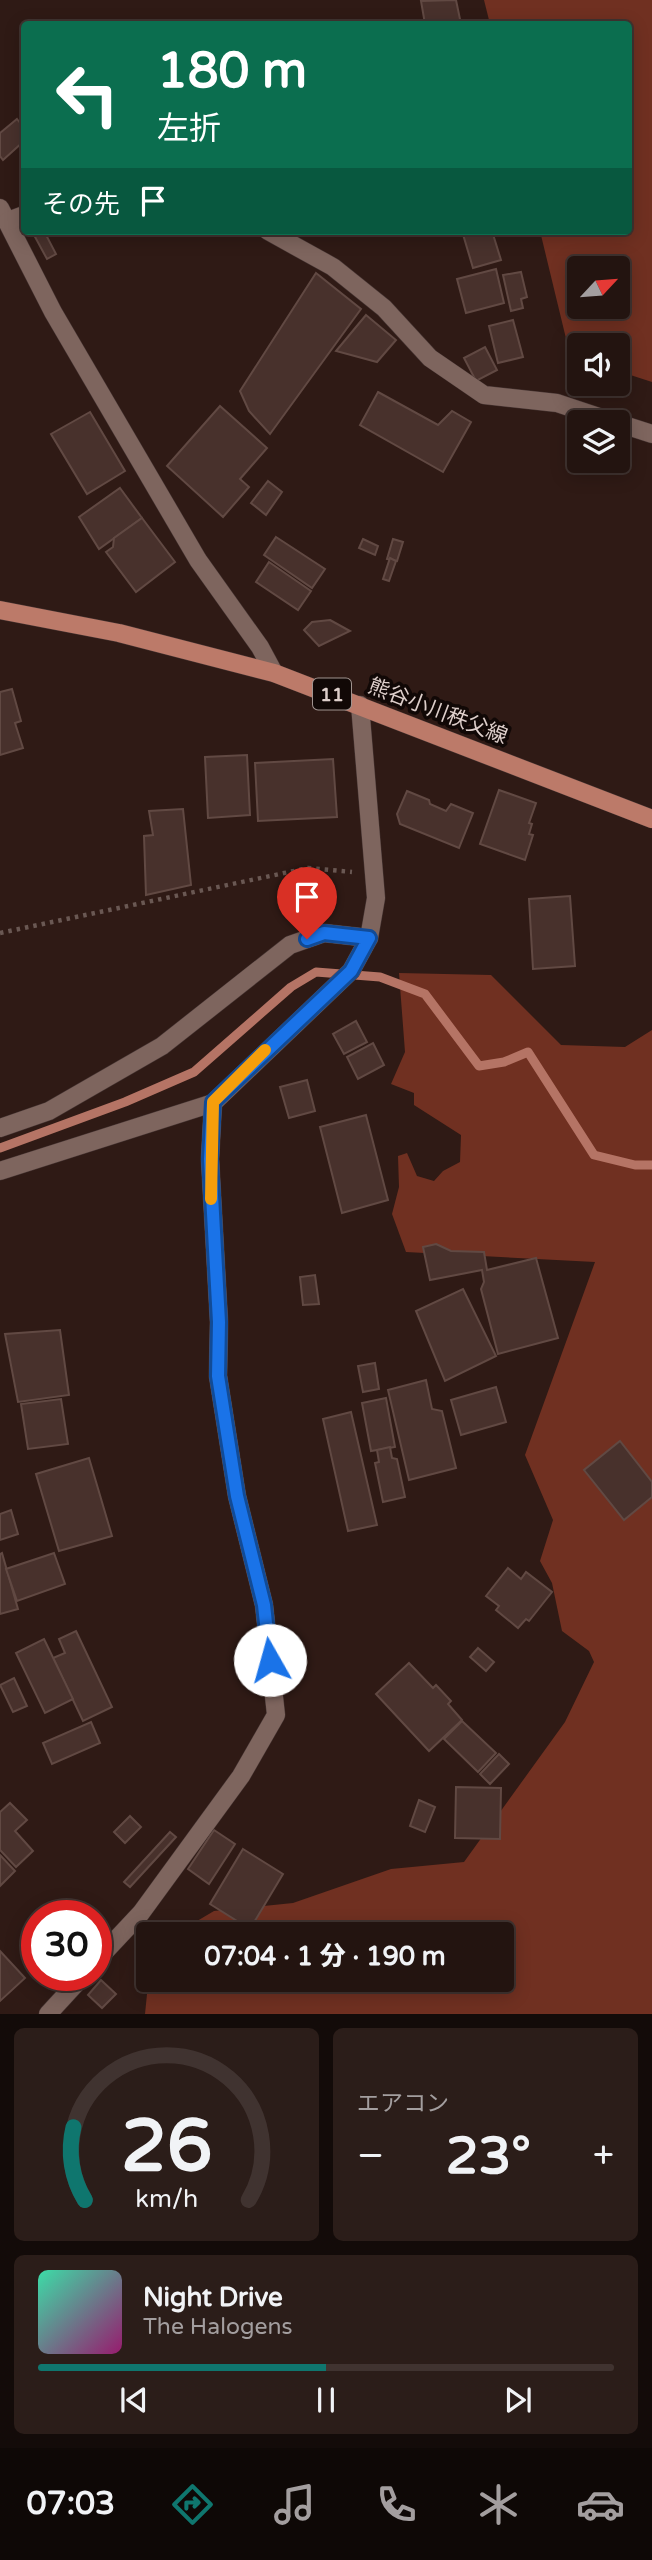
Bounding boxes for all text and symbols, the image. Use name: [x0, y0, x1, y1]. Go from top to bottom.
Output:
text: 180 m: [157, 42, 307, 101]
icon: left: [42, 49, 133, 140]
text: 左折: [157, 110, 221, 148]
icon: arrive: [134, 182, 172, 220]
text: その先: [42, 189, 120, 220]
north arrow: [567, 256, 630, 318]
map controls: [567, 256, 630, 473]
button: sound: [567, 333, 630, 396]
button: layers: [567, 410, 630, 473]
street label: 熊谷小川秩父線: [365, 673, 511, 749]
road number: 11: [313, 678, 351, 709]
pin: [277, 867, 337, 939]
icon: arrive: [288, 878, 326, 916]
position arrow: [233, 1623, 307, 1697]
speed limit sign: 30: [21, 1900, 112, 1991]
text: 07:04 · 1 分 · 190 m: [204, 1941, 446, 1972]
text: エアコン: [357, 2090, 449, 2118]
text: 26: [121, 2104, 212, 2192]
text: 23°: [446, 2125, 531, 2188]
text: −: [357, 2133, 384, 2179]
text: +: [593, 2133, 614, 2179]
text: km/h: [135, 2184, 198, 2214]
text: Night Drive: [143, 2282, 283, 2313]
text: The Halogens: [143, 2313, 292, 2341]
icon: previous: [115, 2381, 153, 2419]
icon: pause: [307, 2381, 345, 2419]
icon: next: [499, 2381, 537, 2419]
icon: directions: [168, 2480, 217, 2529]
icon: music: [270, 2480, 319, 2529]
icon: phone: [372, 2480, 421, 2529]
icon: climate: [474, 2480, 523, 2529]
icon: car: [576, 2480, 625, 2529]
text: 07:03: [27, 2485, 115, 2523]

